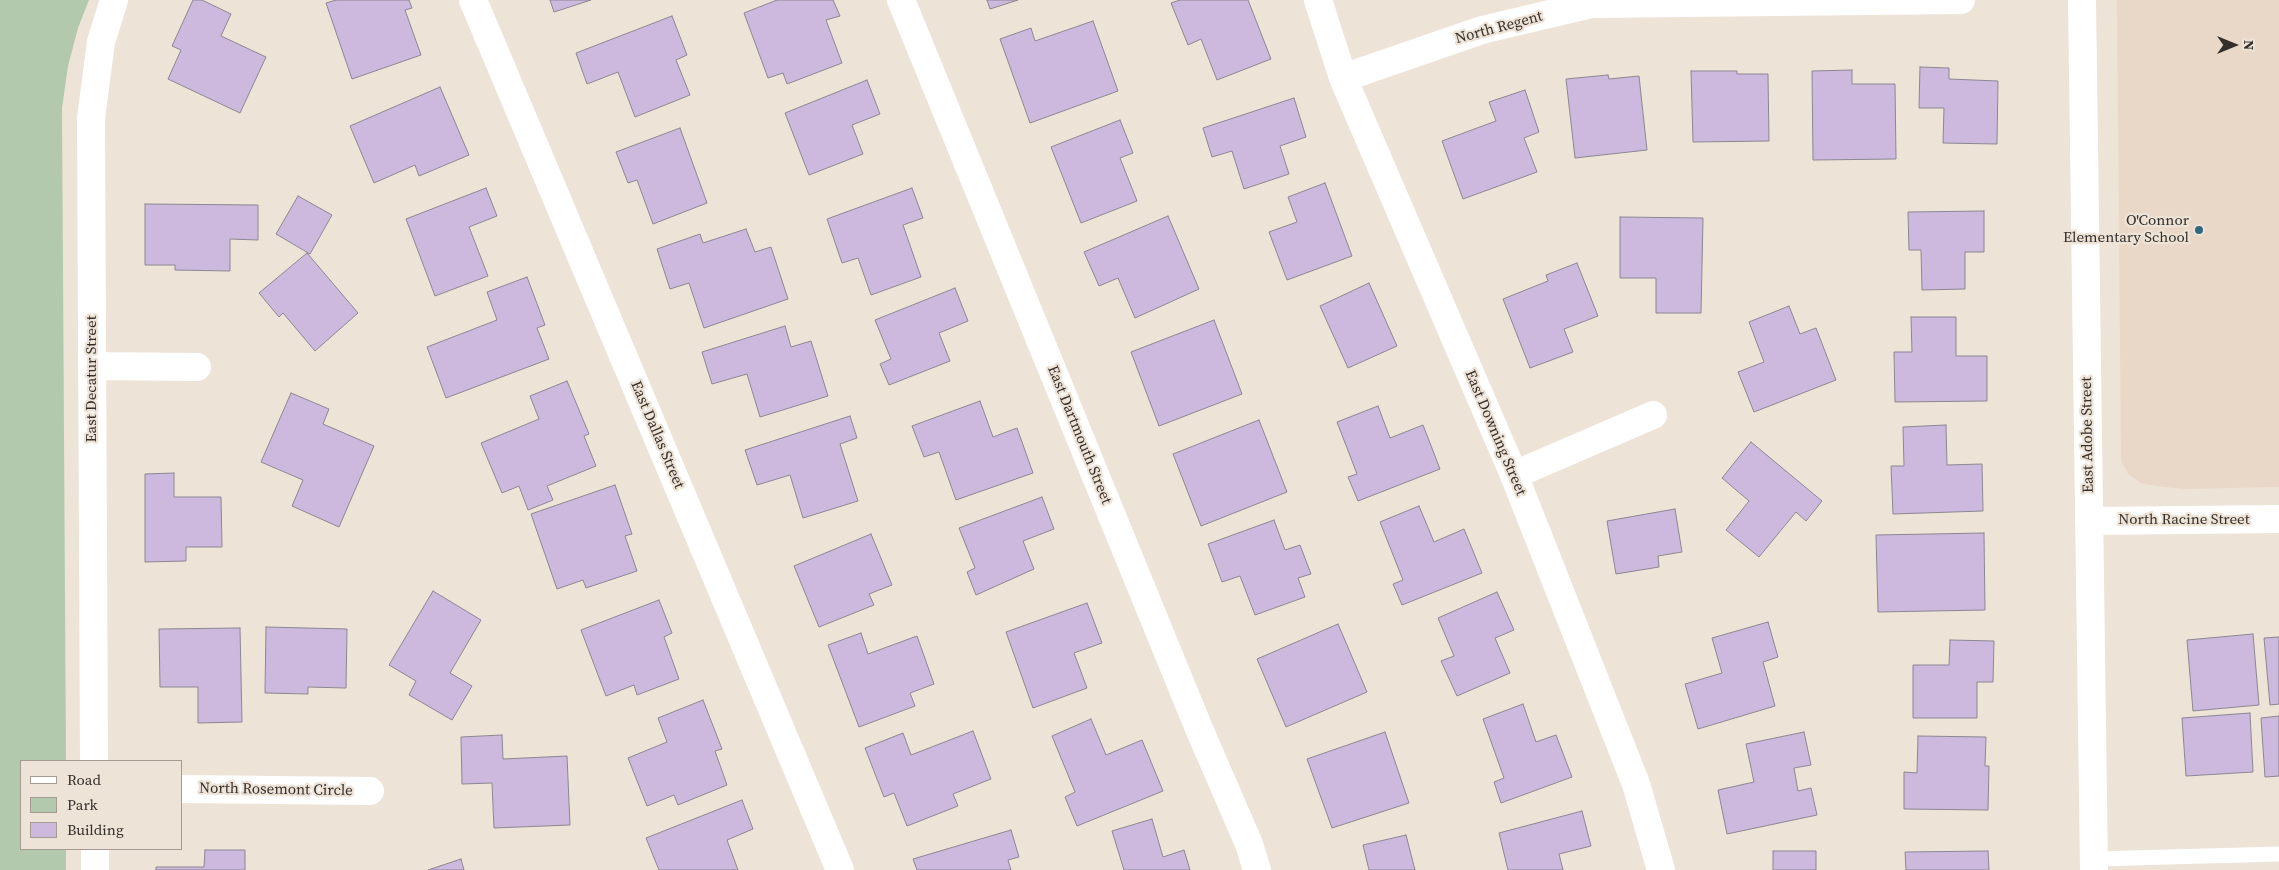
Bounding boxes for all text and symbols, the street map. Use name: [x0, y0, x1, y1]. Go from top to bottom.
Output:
street label: North Regent: [1453, 8, 1545, 48]
north arrow: [2209, 20, 2259, 70]
text: N: [2239, 40, 2259, 50]
place label: O'Connor Elementary School: [2063, 212, 2189, 247]
marker: O'Connor Elementary School: [2193, 224, 2205, 236]
street label: East Decatur Street: [83, 315, 101, 443]
street label: East Dartmouth Street: [1043, 363, 1115, 507]
street label: East Downing Street: [1460, 368, 1530, 498]
street label: East Adobe Street: [2078, 377, 2098, 493]
street label: East Dallas Street: [626, 379, 688, 491]
street label: North Racine Street: [2118, 511, 2250, 529]
legend: [20, 760, 182, 850]
text: Road: [67, 769, 101, 790]
street label: North Rosemont Circle: [199, 780, 353, 800]
text: Park: [67, 794, 98, 815]
text: Building: [67, 819, 124, 840]

